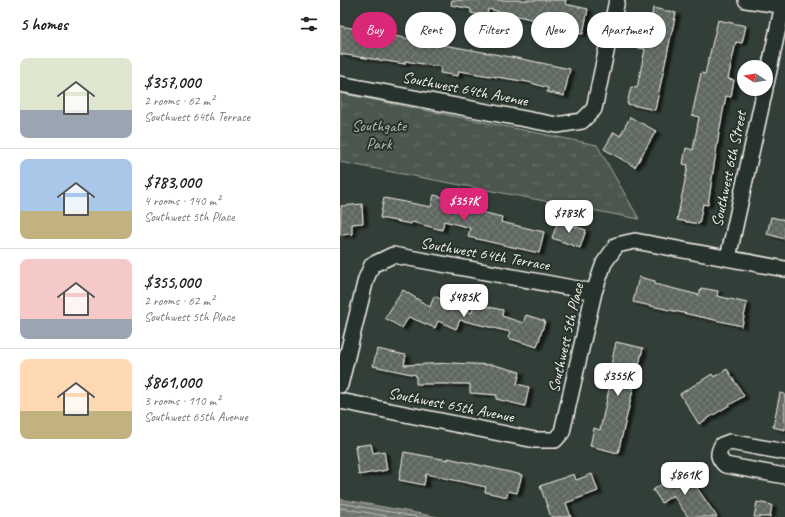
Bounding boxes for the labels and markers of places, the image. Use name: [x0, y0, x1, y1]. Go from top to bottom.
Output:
pin: $357K: [436, 188, 492, 222]
pin: $783K: [541, 200, 597, 234]
pin: $485K: [436, 284, 492, 318]
pin: $355K: [590, 363, 646, 397]
pin: $861K: [657, 462, 713, 496]

